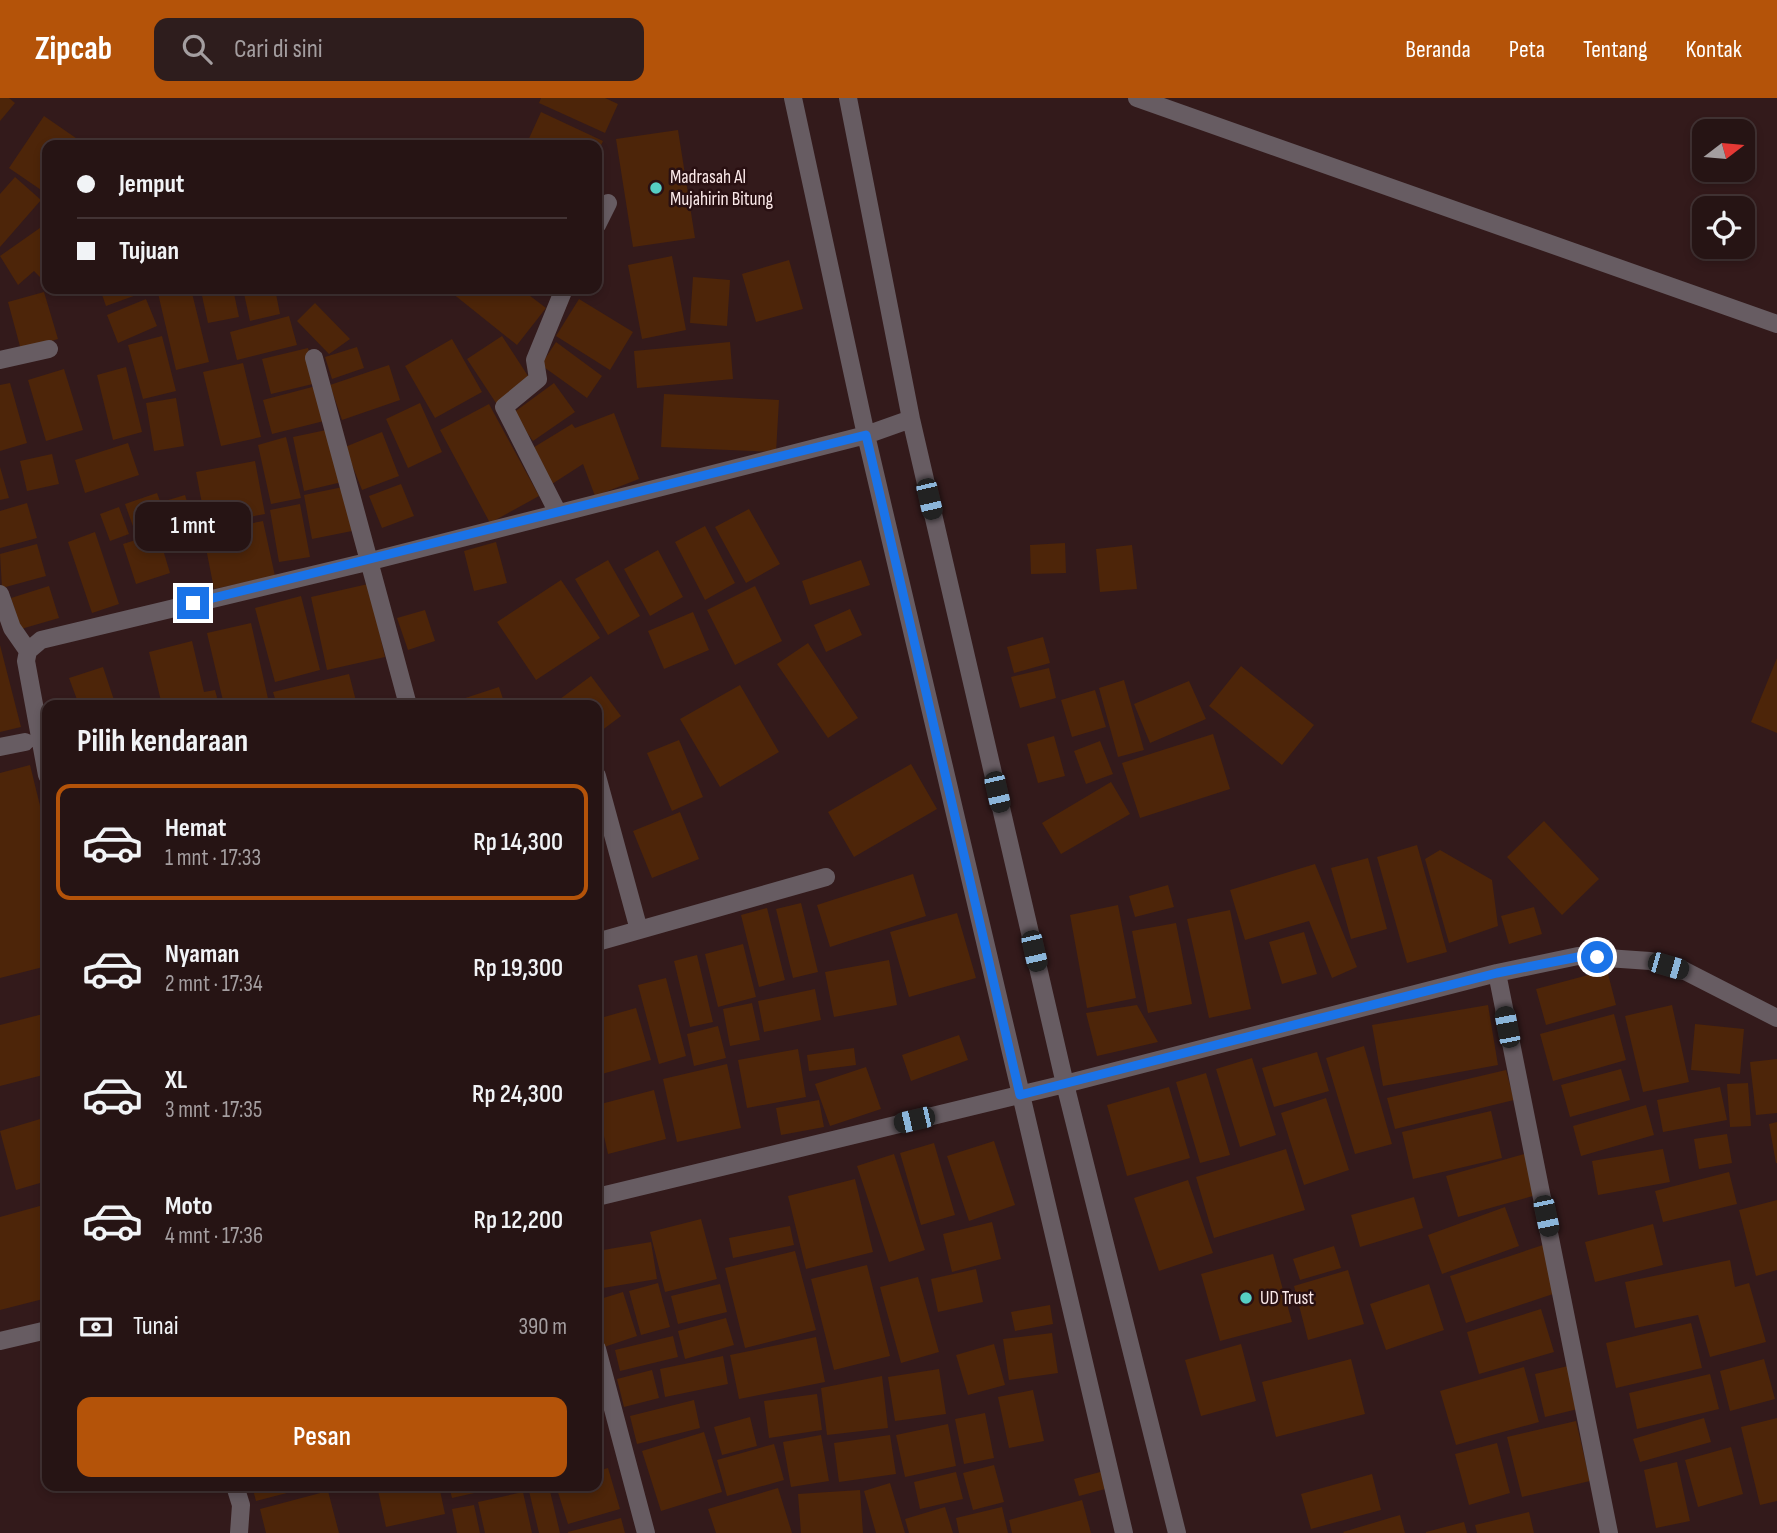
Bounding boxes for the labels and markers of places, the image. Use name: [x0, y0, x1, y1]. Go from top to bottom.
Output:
place label: Madrasah Al Mujahirin Bitung: [670, 166, 774, 211]
marker: Madrasah Al Mujahirin Bitung: [648, 180, 664, 196]
place label: UD Trust: [1260, 1287, 1314, 1310]
marker: UD Trust: [1238, 1290, 1254, 1306]

